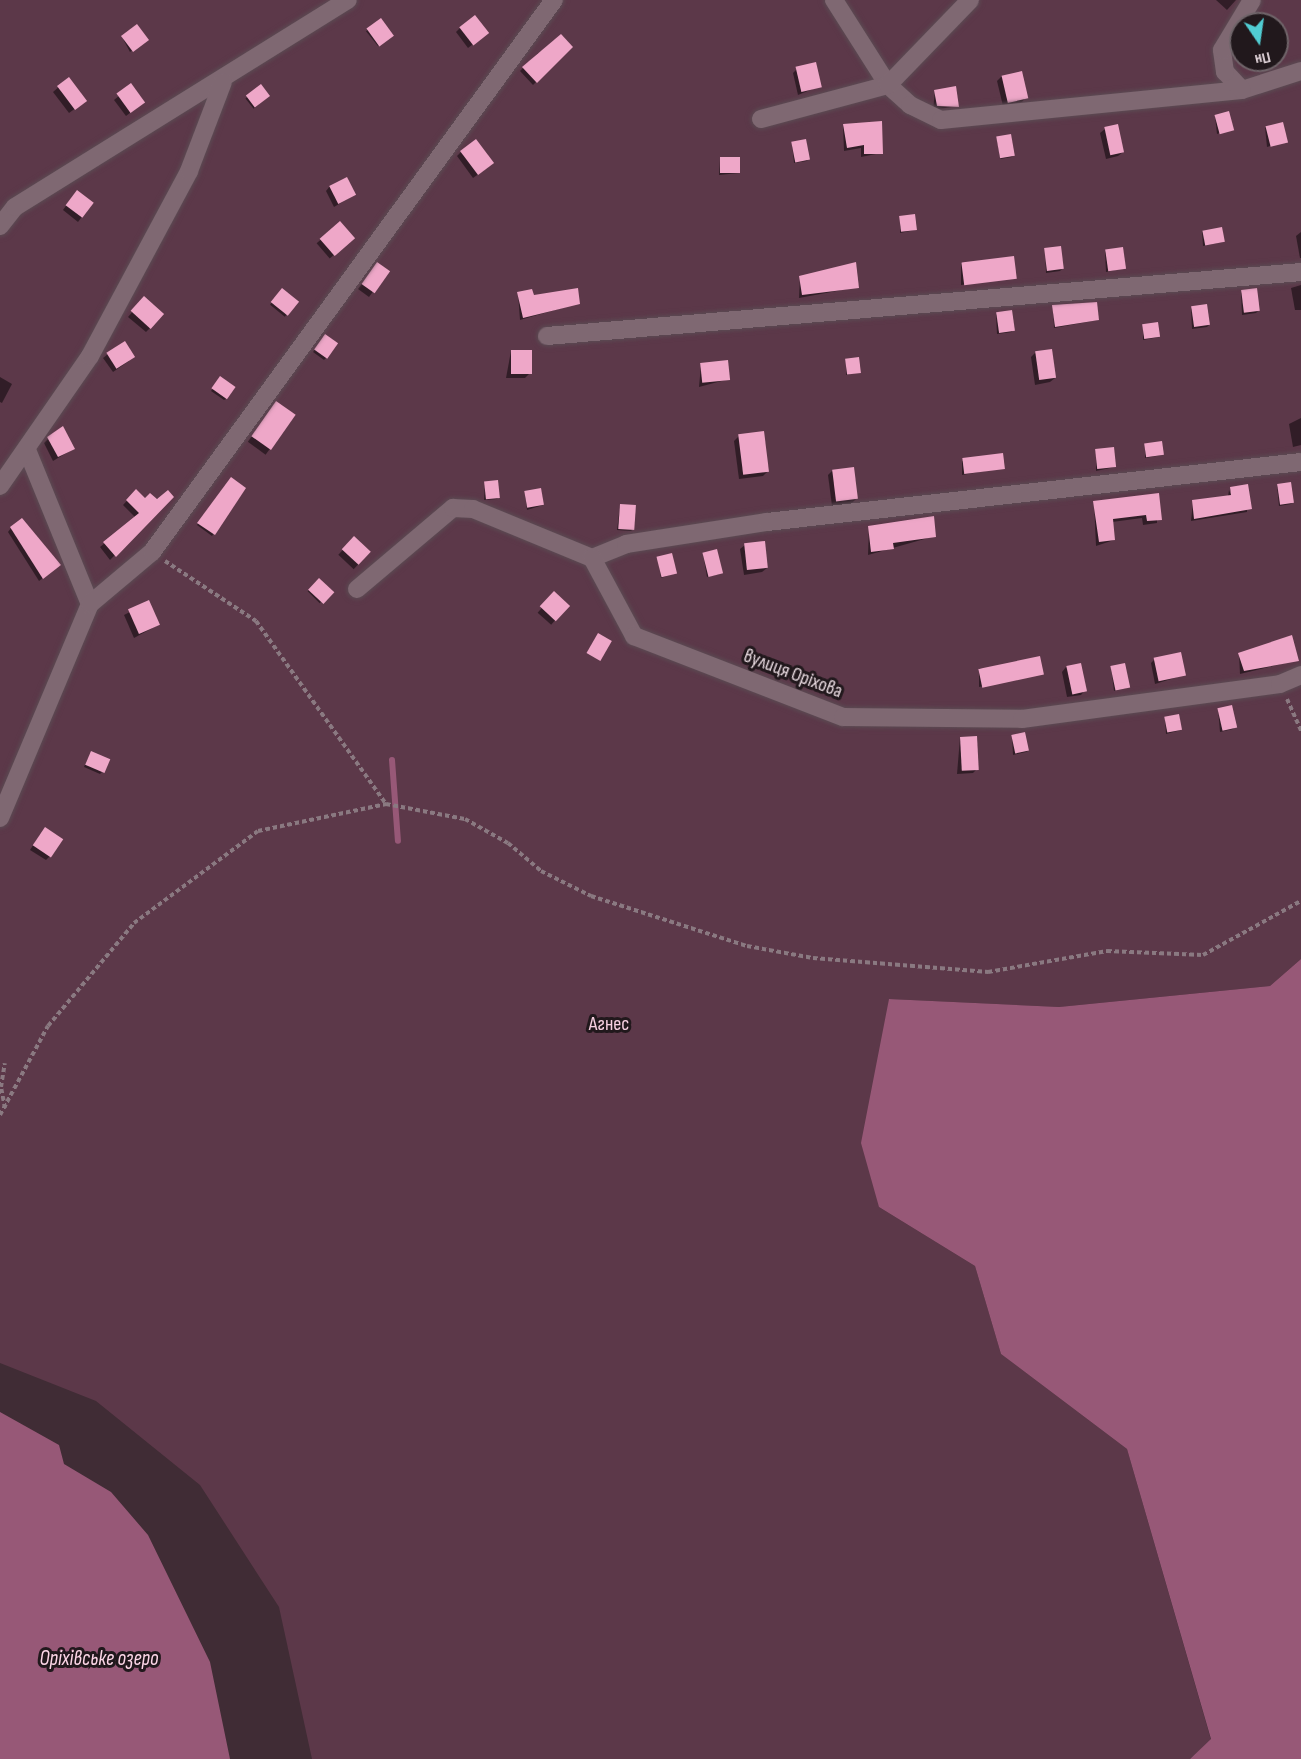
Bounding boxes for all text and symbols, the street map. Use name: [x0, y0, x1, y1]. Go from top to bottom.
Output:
north arrow: [1229, 12, 1289, 72]
text: Пн: [1253, 47, 1272, 69]
street label: вулиця Оріхова: [740, 644, 846, 704]
park label: Агнес: [589, 1012, 629, 1036]
water label: Оріхівське озеро: [39, 1646, 159, 1672]

